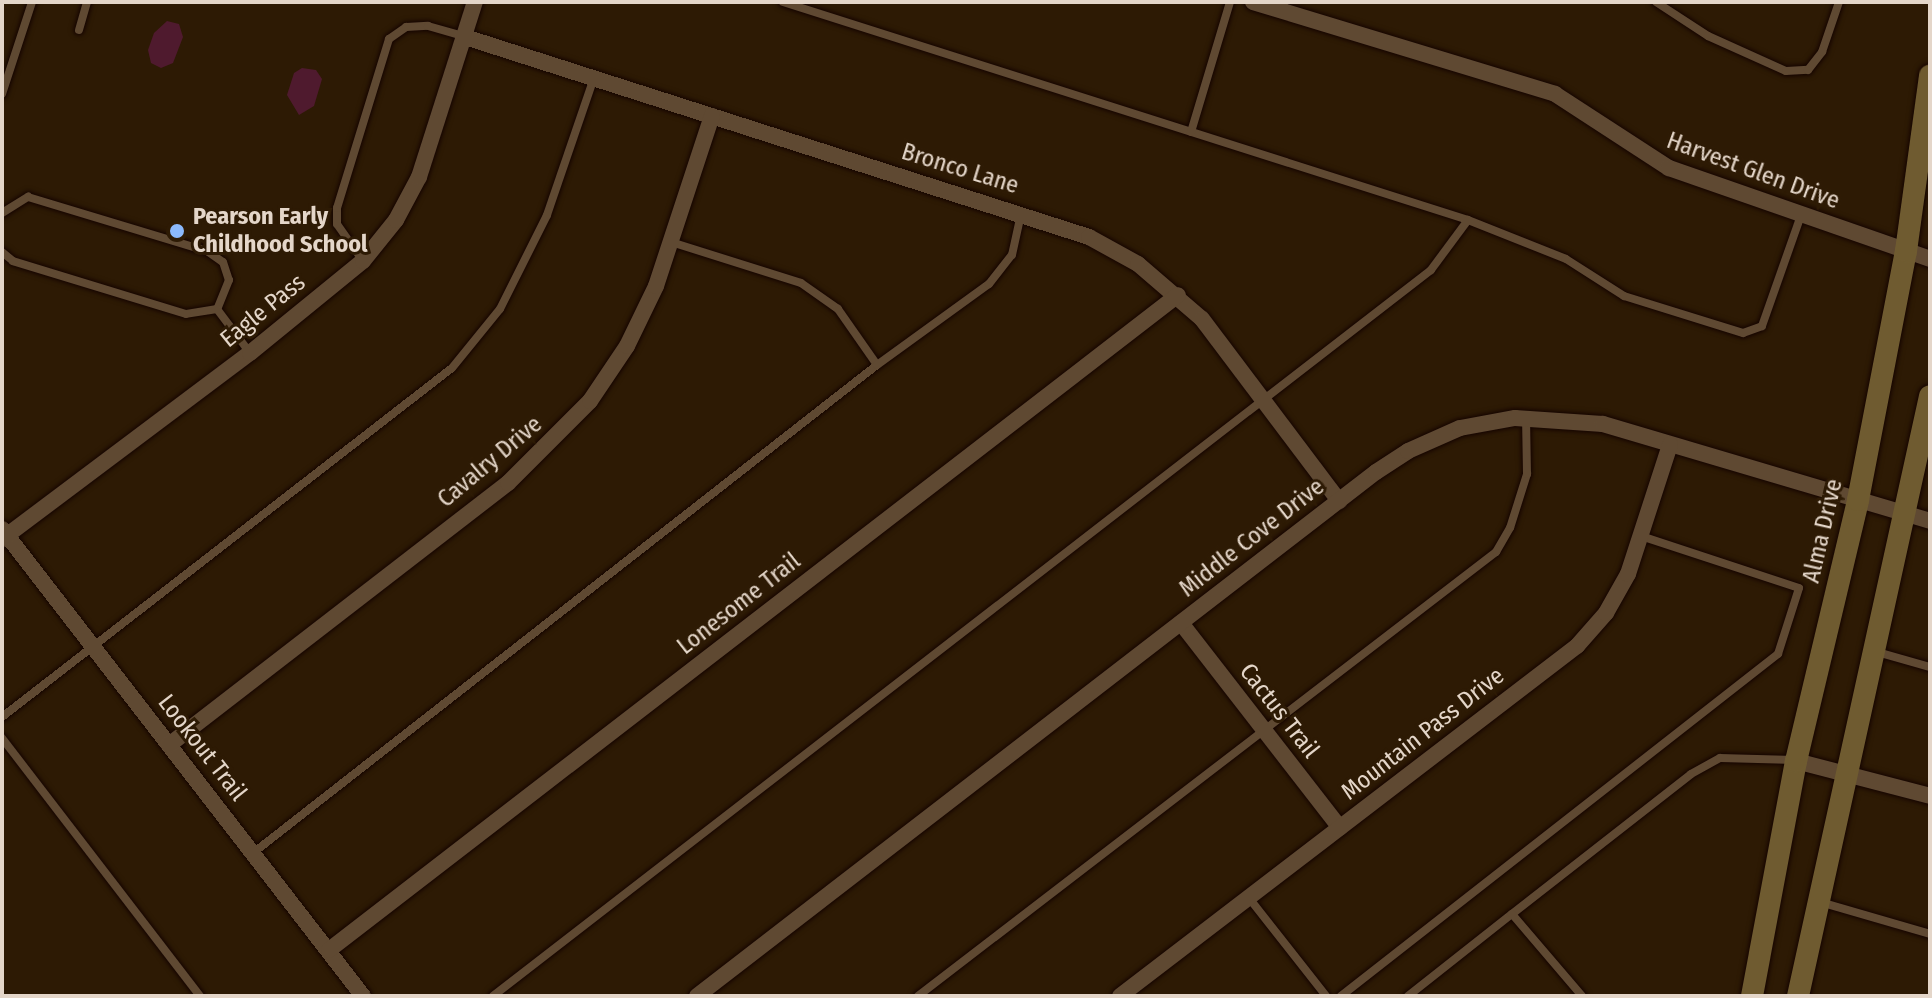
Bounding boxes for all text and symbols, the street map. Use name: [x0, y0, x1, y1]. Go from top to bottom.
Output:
street label: Harvest Glen Drive: [1663, 126, 1843, 216]
street label: Bronco Lane: [898, 138, 1022, 200]
place label: Pearson Early Childhood School: [193, 203, 368, 259]
marker: Pearson Early Childhood School: [168, 222, 186, 240]
street label: Eagle Pass: [215, 268, 311, 354]
street label: Cavalry Drive: [432, 410, 548, 514]
street label: Middle Cove Drive: [1174, 473, 1330, 603]
street label: Alma Drive: [1797, 476, 1849, 586]
street label: Lonesome Trail: [672, 547, 806, 661]
street label: Cactus Trail: [1233, 658, 1325, 764]
street label: Mountain Pass Drive: [1336, 662, 1510, 806]
street label: Lookout Trail: [152, 689, 252, 807]

